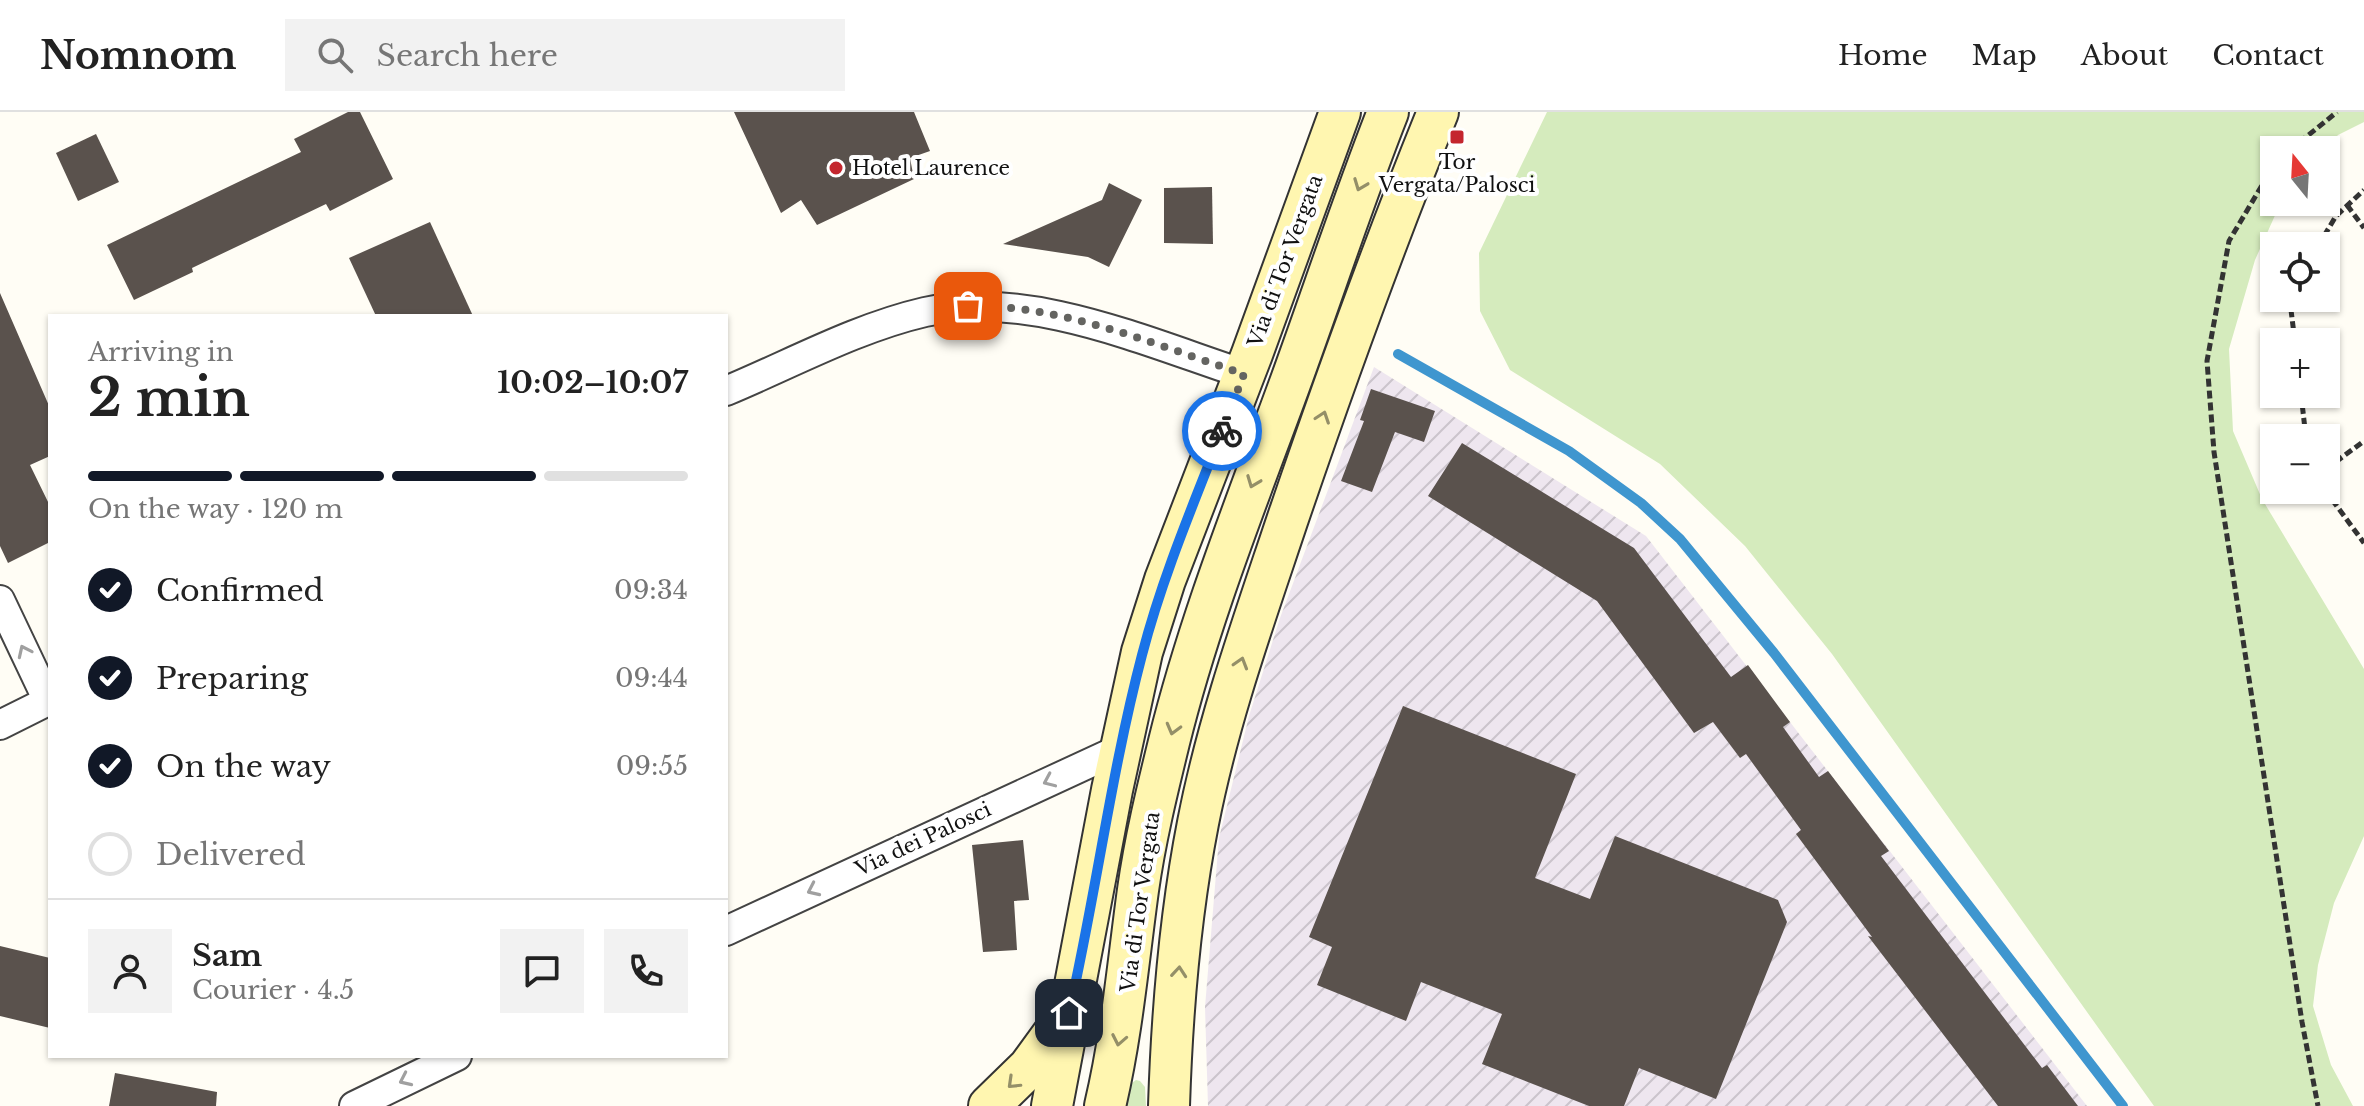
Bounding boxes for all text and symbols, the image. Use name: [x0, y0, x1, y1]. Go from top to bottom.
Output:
search box: [285, 19, 845, 91]
text: Nomnom: [40, 32, 237, 79]
icon: search: [313, 33, 357, 77]
text: Search here: [377, 37, 558, 74]
text: Home: [1838, 38, 1928, 73]
text: Map: [1972, 38, 2037, 73]
text: About: [2081, 38, 2168, 73]
text: Contact: [2212, 38, 2324, 73]
marker: Tor Vergata/Palosci: [1448, 128, 1466, 146]
north arrow: [2260, 136, 2340, 216]
map controls: [2260, 136, 2340, 504]
place label: Tor Vergata/Palosci: [1378, 150, 1536, 197]
place label: Hotel Laurence: [852, 156, 1010, 180]
marker: Hotel Laurence: [827, 159, 845, 177]
street label: Via di Tor Vergata: [1242, 171, 1328, 352]
one-way arrow: [1353, 177, 1370, 191]
button: locate: [2260, 232, 2340, 312]
pin: [934, 272, 1002, 340]
icon: bag: [946, 284, 990, 328]
button: +: [2260, 328, 2340, 408]
text: Arriving in: [88, 336, 234, 368]
text: 10:02–10:07: [497, 364, 688, 401]
text: 2 min: [88, 366, 250, 430]
courier: [1182, 391, 1262, 471]
icon: bike: [1200, 409, 1244, 453]
one-way arrow: [1313, 411, 1330, 425]
button: −: [2260, 424, 2340, 504]
one-way arrow: [1246, 474, 1263, 488]
text: On the way · 120 m: [88, 493, 343, 525]
icon: check: [88, 568, 132, 612]
text: Confirmed: [156, 572, 324, 609]
text: 09:34: [614, 574, 688, 606]
one-way arrow: [18, 644, 34, 659]
icon: check: [88, 656, 132, 700]
one-way arrow: [1232, 657, 1248, 671]
text: Preparing: [156, 660, 308, 697]
text: 09:44: [615, 662, 688, 694]
one-way arrow: [1165, 722, 1182, 736]
icon: check: [88, 744, 132, 788]
text: On the way: [156, 748, 331, 785]
text: 09:55: [616, 750, 688, 782]
one-way arrow: [1043, 771, 1057, 787]
street label: Via dei Palosci: [850, 797, 995, 881]
street label: Via di Tor Vergata: [1115, 809, 1165, 995]
text: Delivered: [156, 836, 306, 873]
one-way arrow: [807, 880, 821, 896]
button: person: [88, 929, 172, 1013]
button: chat: [500, 929, 584, 1013]
button: phone: [604, 929, 688, 1013]
text: Sam: [192, 937, 262, 974]
one-way arrow: [1170, 965, 1187, 978]
text: Courier · 4.5: [192, 974, 354, 1006]
pin: [1035, 979, 1103, 1047]
icon: home: [1047, 991, 1091, 1035]
one-way arrow: [1111, 1033, 1128, 1047]
one-way arrow: [399, 1070, 413, 1086]
one-way arrow: [1008, 1074, 1022, 1088]

